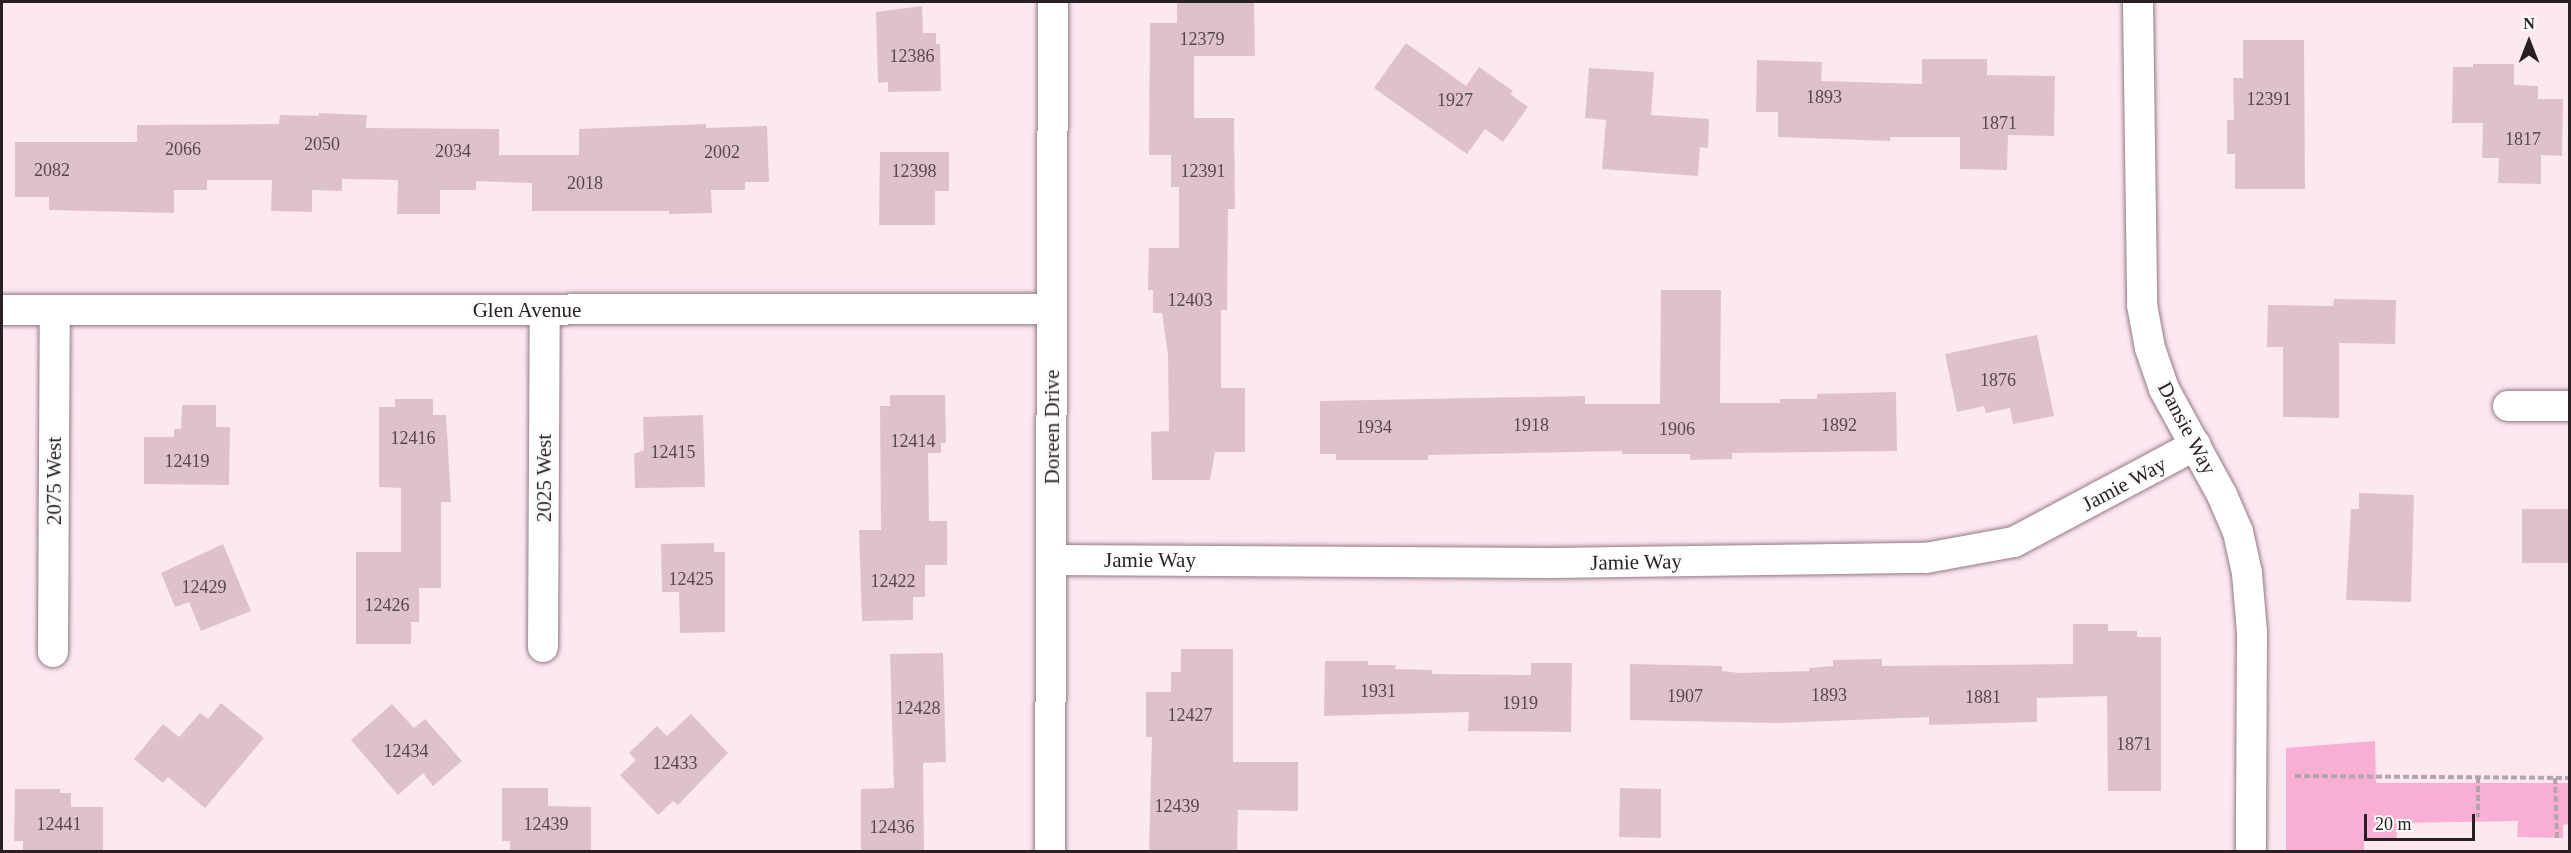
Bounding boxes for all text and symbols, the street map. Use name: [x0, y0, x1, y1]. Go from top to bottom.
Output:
north arrow: [2499, 12, 2559, 72]
text: N: [2523, 15, 2535, 32]
house number: 12379: [1180, 28, 1224, 50]
house number: 12386: [890, 45, 934, 67]
house number: 1893: [1806, 86, 1842, 108]
house number: 12391: [2246, 88, 2292, 110]
house number: 1927: [1437, 89, 1473, 111]
house number: 1871: [1981, 112, 2017, 134]
house number: 1817: [2505, 128, 2541, 150]
house number: 2050: [304, 133, 340, 155]
house number: 2066: [165, 138, 201, 160]
house number: 2034: [435, 140, 471, 162]
house number: 2002: [704, 141, 740, 163]
house number: 2082: [34, 159, 70, 181]
house number: 12398: [892, 160, 936, 182]
house number: 12391: [1180, 160, 1226, 182]
house number: 2018: [567, 172, 603, 194]
house number: 12403: [1168, 289, 1212, 311]
street label: Glen Avenue: [472, 297, 582, 323]
house number: 1876: [1980, 369, 2016, 391]
street label: Doreen Drive: [1039, 370, 1065, 484]
street label: Dansie Way: [2152, 377, 2222, 479]
house number: 1918: [1513, 414, 1549, 436]
house number: 1892: [1821, 414, 1857, 436]
house number: 1934: [1356, 416, 1392, 438]
house number: 1906: [1659, 418, 1695, 440]
house number: 12416: [390, 427, 436, 449]
house number: 12414: [890, 430, 936, 452]
street label: 2025 West: [531, 434, 557, 522]
street label: 2075 West: [41, 437, 67, 525]
house number: 12415: [650, 441, 696, 463]
house number: 12419: [164, 450, 210, 472]
street label: Jamie Way: [2077, 451, 2171, 517]
street label: Jamie Way: [1104, 547, 1196, 573]
street label: Jamie Way: [1590, 549, 1682, 575]
house number: 12425: [668, 568, 714, 590]
house number: 12422: [870, 570, 916, 592]
house number: 12429: [182, 576, 226, 598]
house number: 12426: [364, 594, 410, 616]
house number: 1931: [1360, 680, 1396, 702]
house number: 1893: [1811, 684, 1847, 706]
house number: 1907: [1667, 685, 1703, 707]
house number: 1881: [1965, 686, 2001, 708]
house number: 1919: [1502, 692, 1538, 714]
house number: 12428: [896, 697, 940, 719]
house number: 12427: [1168, 704, 1212, 726]
house number: 1871: [2116, 733, 2152, 755]
house number: 12434: [384, 740, 428, 762]
house number: 12433: [652, 752, 698, 774]
house number: 12439: [1154, 795, 1200, 817]
scale bar: [2367, 802, 2478, 840]
house number: 12441: [36, 813, 82, 835]
house number: 12439: [524, 813, 568, 835]
text: 20 m: [2375, 814, 2412, 834]
house number: 12436: [870, 816, 914, 838]

